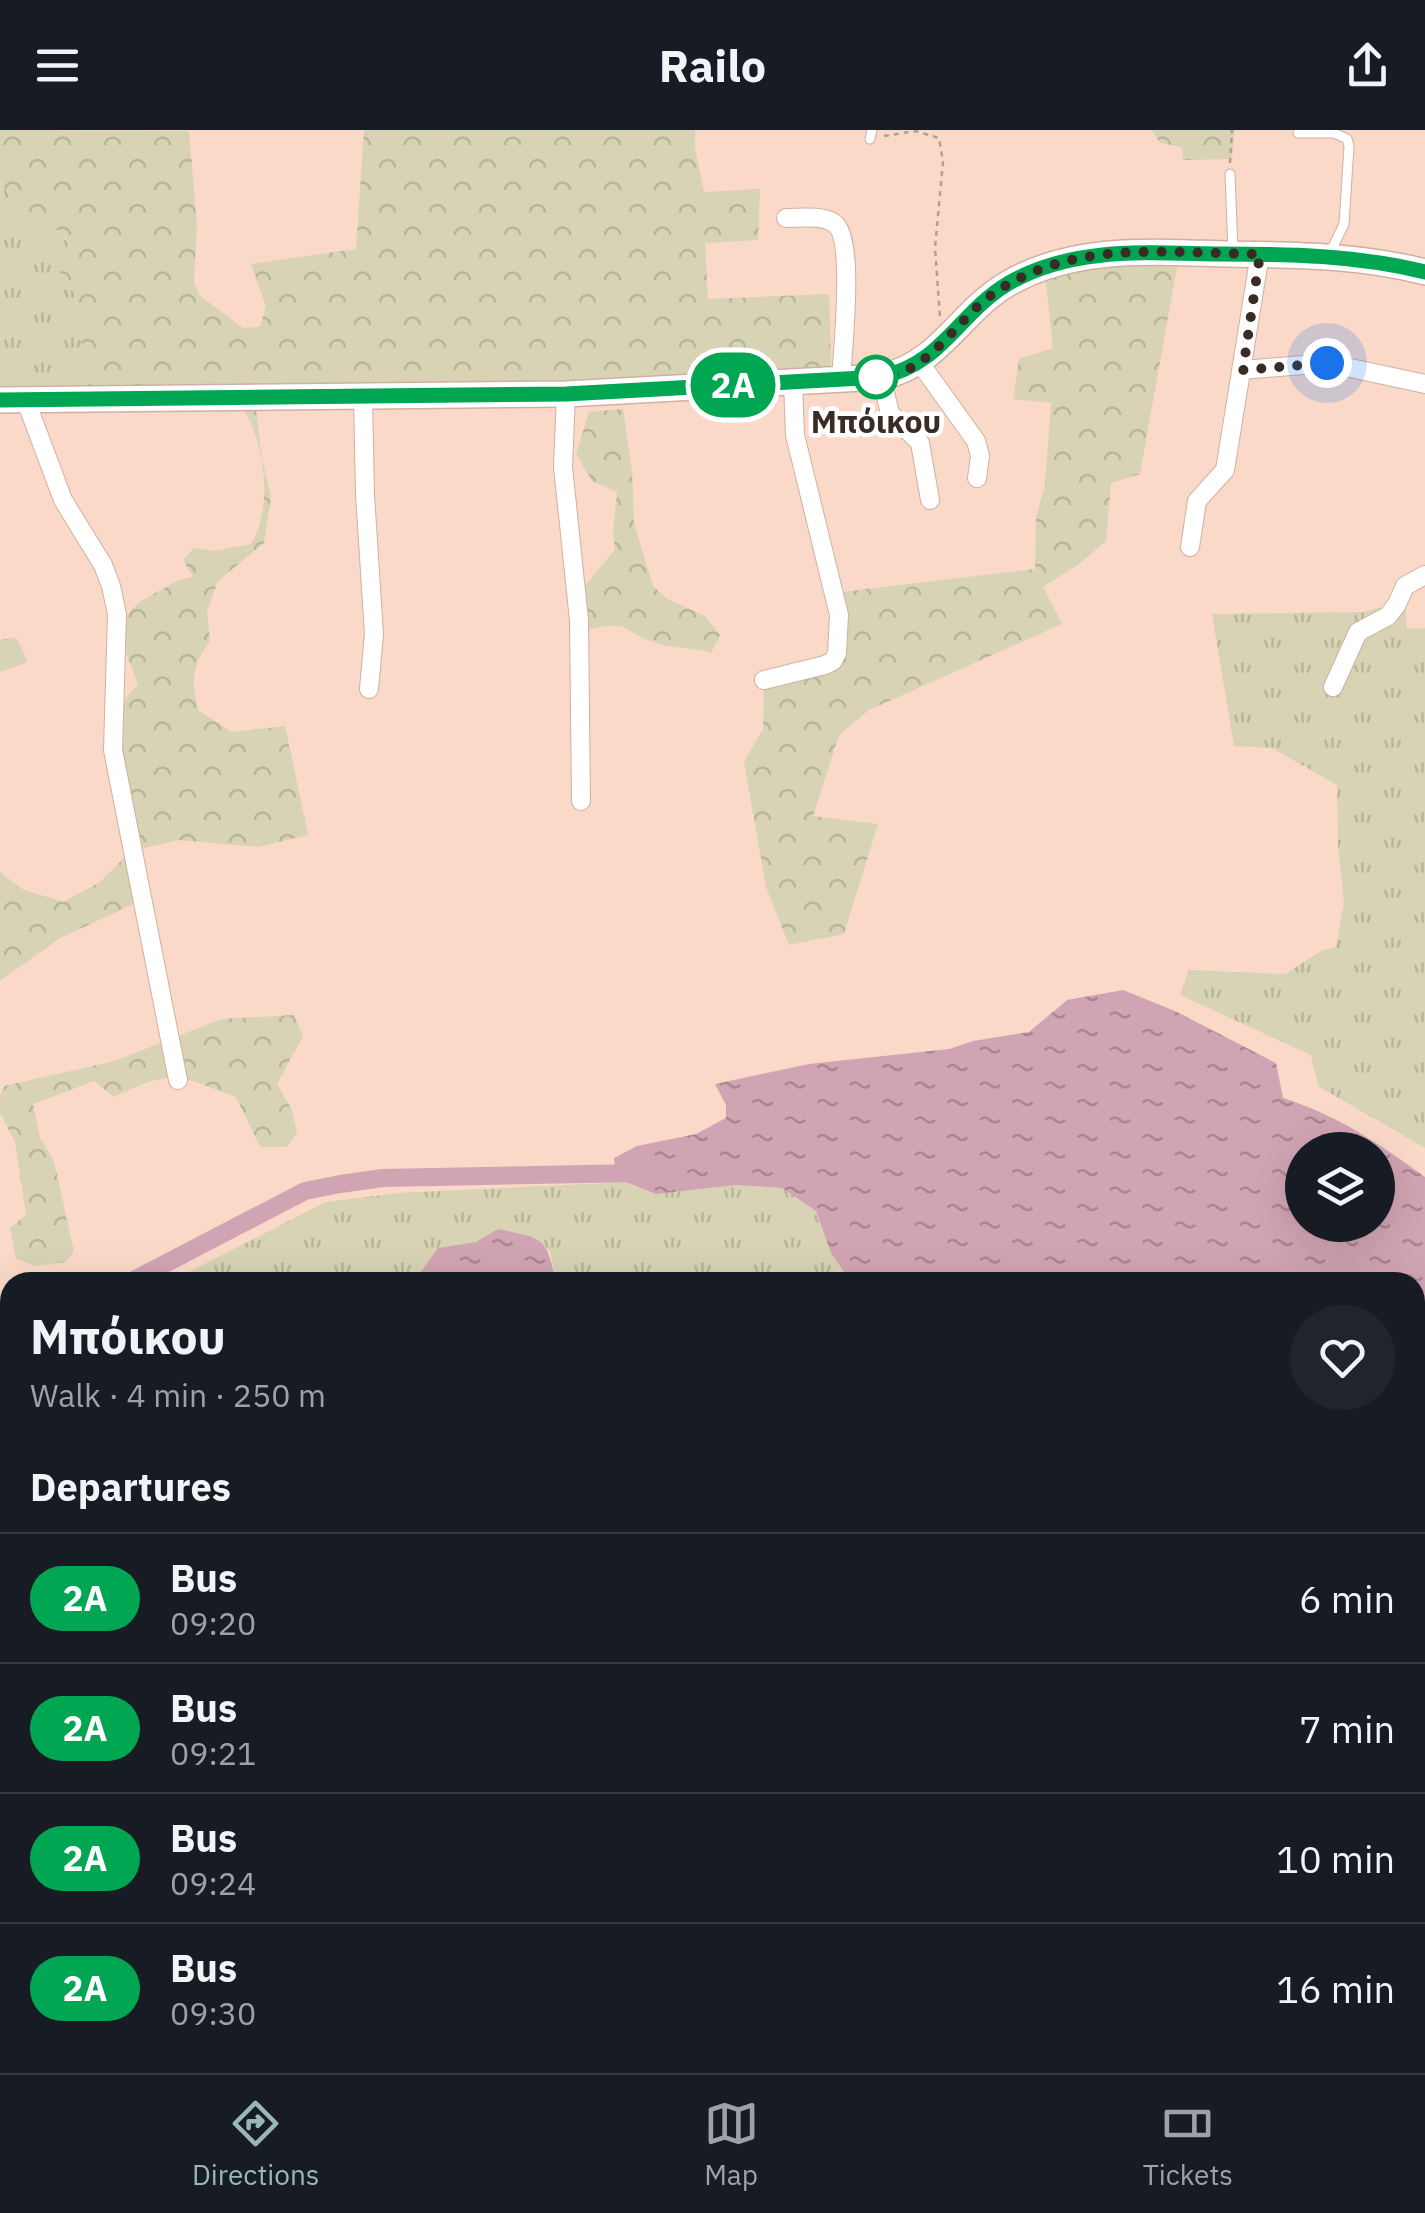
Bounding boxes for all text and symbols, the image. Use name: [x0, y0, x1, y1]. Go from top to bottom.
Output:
text: Railo: [659, 36, 766, 94]
icon: menu: [30, 38, 85, 93]
icon: share: [1340, 38, 1395, 93]
your location: [1302, 338, 1352, 388]
line badge: 2Α: [688, 352, 778, 418]
marker: Μπόικου: [855, 356, 897, 398]
text: 2Α: [711, 362, 755, 408]
place label: Μπόικου: [811, 400, 941, 442]
map controls: [1285, 1132, 1395, 1242]
button: layers: [1285, 1132, 1395, 1242]
text: Μπόικου: [30, 1305, 226, 1367]
button: heart: [1290, 1305, 1395, 1410]
text: Walk · 4 min · 250 m: [30, 1374, 326, 1416]
text: Departures: [30, 1462, 231, 1511]
text: Bus: [170, 1553, 237, 1602]
text: 6 min: [1299, 1574, 1395, 1623]
text: 2Α: [63, 1575, 107, 1621]
text: 09:20: [170, 1602, 256, 1644]
text: Bus: [170, 1683, 237, 1732]
text: 7 min: [1299, 1704, 1395, 1753]
text: 2Α: [63, 1705, 107, 1751]
text: 09:21: [170, 1732, 256, 1774]
text: Bus: [170, 1813, 237, 1862]
text: 10 min: [1276, 1834, 1395, 1883]
text: 2Α: [63, 1835, 107, 1881]
text: 09:24: [170, 1862, 256, 1904]
text: Bus: [170, 1943, 237, 1992]
text: 16 min: [1276, 1964, 1395, 2013]
text: 2Α: [63, 1965, 107, 2011]
text: 09:30: [170, 1992, 256, 2034]
tab: Directions: [192, 2096, 319, 2193]
tab: Map: [704, 2096, 759, 2193]
tab: Tickets: [1143, 2096, 1233, 2193]

